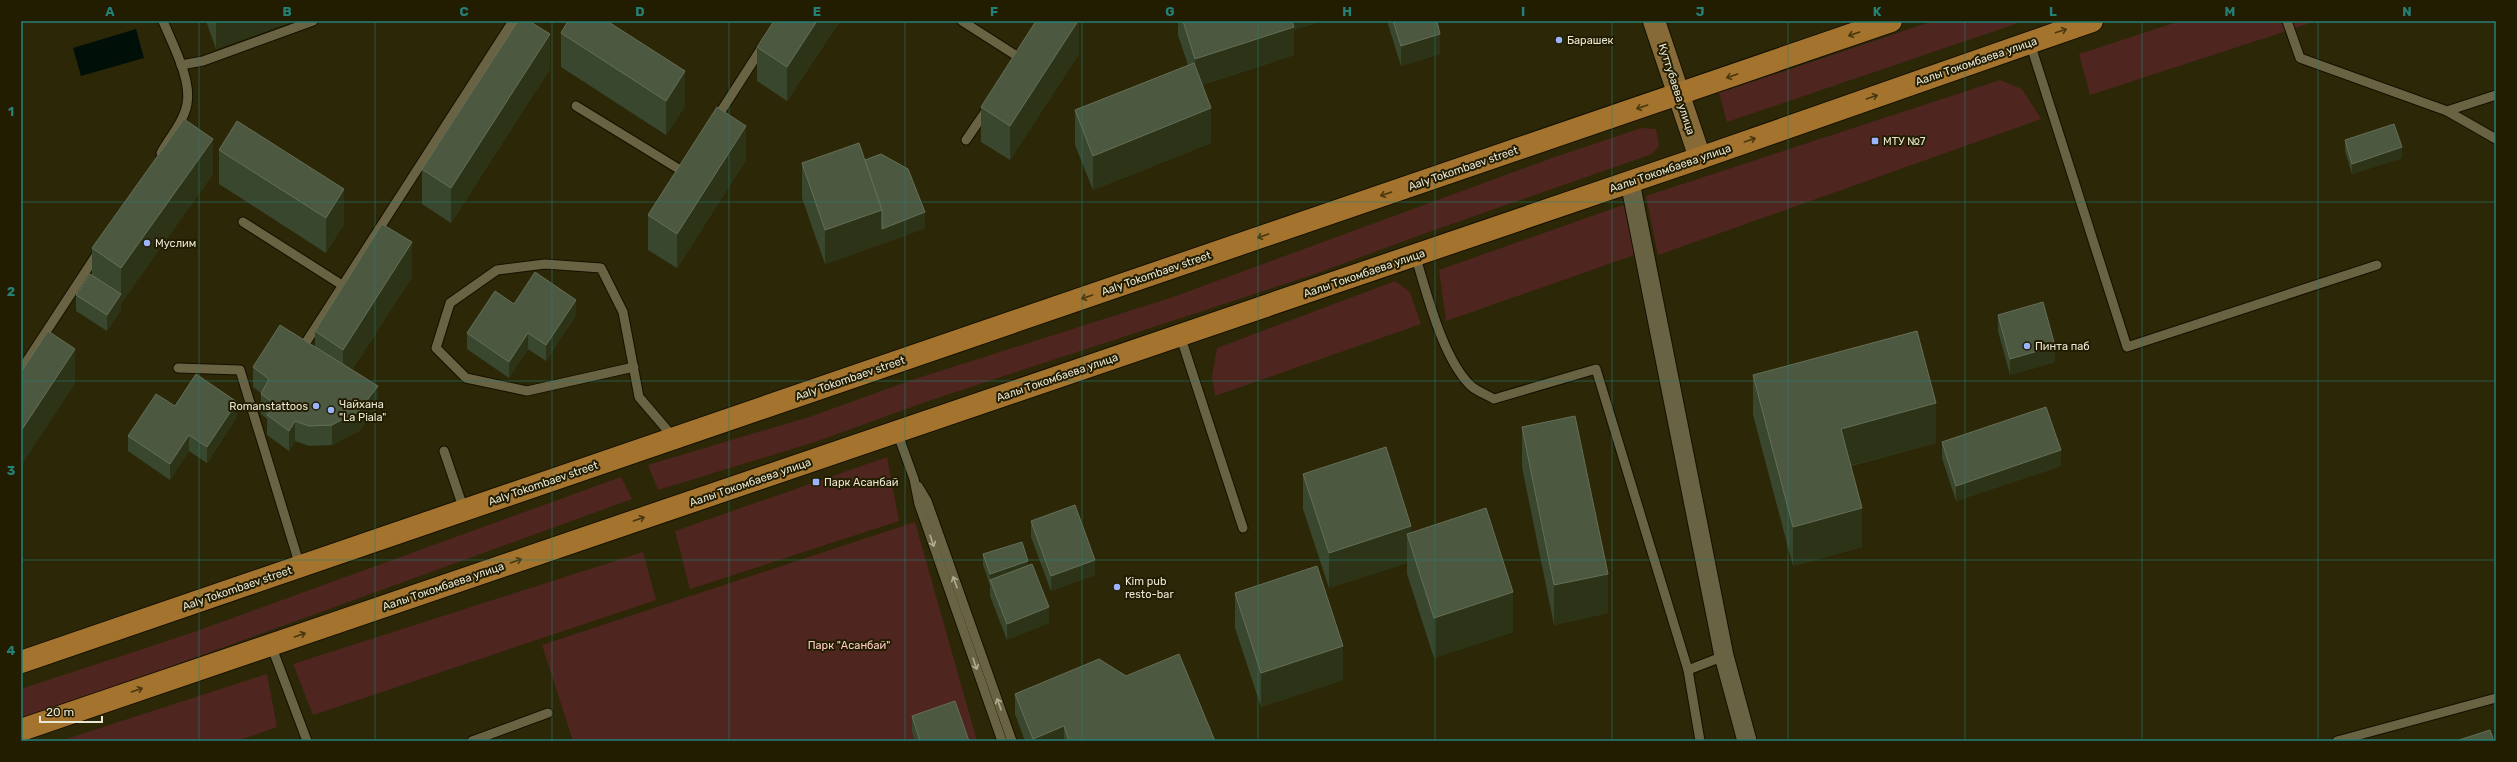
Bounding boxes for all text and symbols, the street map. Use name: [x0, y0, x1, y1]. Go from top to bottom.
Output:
text: A: [105, 4, 115, 19]
text: B: [282, 4, 292, 19]
text: C: [459, 4, 469, 19]
text: D: [635, 4, 645, 19]
text: E: [813, 4, 821, 19]
text: F: [990, 4, 998, 19]
text: G: [1165, 4, 1175, 19]
text: H: [1342, 4, 1352, 19]
text: I: [1521, 4, 1525, 19]
text: J: [1696, 4, 1704, 19]
text: K: [1873, 4, 1882, 19]
text: L: [2049, 4, 2057, 19]
text: M: [2225, 4, 2235, 19]
text: N: [2402, 4, 2412, 19]
one-way arrow: [2054, 27, 2067, 34]
one-way arrow: [1849, 30, 1861, 38]
place label: Барашек: [1567, 34, 1614, 47]
marker: Барашек: [1554, 35, 1564, 45]
street label: Аалы Токомбаева улица: [1914, 35, 2039, 88]
street label: Куттубаева улица: [1656, 42, 1697, 136]
one-way arrow: [1725, 73, 1738, 80]
one-way arrow: [1866, 93, 1879, 100]
one-way arrow: [1636, 103, 1648, 111]
text: 1: [8, 104, 14, 119]
place label: МТУ №7: [1883, 135, 1926, 148]
one-way arrow: [1743, 136, 1755, 144]
marker: МТУ №7: [1870, 136, 1880, 146]
street label: Аалы Токомбаева улица: [1608, 142, 1733, 195]
street label: Aaly Tokombaev street: [1407, 143, 1520, 193]
one-way arrow: [1380, 191, 1393, 198]
one-way arrow: [1258, 233, 1270, 241]
place label: Муслим: [155, 237, 196, 250]
marker: Муслим: [142, 238, 152, 248]
street label: Аалы Токомбаева улица: [1302, 247, 1427, 300]
street label: Aaly Tokombaev street: [1100, 248, 1213, 298]
text: 2: [7, 284, 15, 299]
one-way arrow: [1082, 293, 1094, 301]
place label: Пинта паб: [2035, 340, 2090, 353]
marker: Пинта паб: [2022, 341, 2032, 351]
street label: Аалы Токомбаева улица: [995, 351, 1120, 404]
street label: Aaly Tokombaev street: [794, 353, 907, 403]
place label: Чайхана "La Piala": [339, 398, 386, 424]
place label: Romanstattoos: [229, 400, 308, 413]
marker: Romanstattoos: [311, 401, 321, 411]
marker: Чайхана "La Piala": [326, 405, 336, 415]
street label: Аалы Токомбаева улица: [688, 456, 813, 509]
street label: Aaly Tokombaev street: [487, 458, 600, 508]
text: 3: [7, 463, 16, 478]
place label: Парк Асанбай: [824, 476, 898, 489]
marker: Парк Асанбай: [811, 477, 821, 487]
one-way arrow: [633, 515, 645, 523]
one-way arrow: [929, 535, 936, 548]
one-way arrow: [510, 557, 522, 565]
street label: Аалы Токомбаева улица: [381, 560, 506, 613]
street label: Aaly Tokombaev street: [181, 563, 294, 613]
place label: Kim pub resto-bar: [1125, 575, 1174, 601]
one-way arrow: [951, 576, 959, 588]
marker: Kim pub resto-bar: [1112, 582, 1122, 592]
one-way arrow: [294, 631, 307, 638]
park label: Парк "Асанбай": [808, 639, 890, 652]
text: 4: [7, 643, 16, 658]
one-way arrow: [972, 657, 980, 669]
one-way arrow: [131, 686, 143, 694]
scale bar: [40, 698, 102, 724]
one-way arrow: [995, 698, 1002, 711]
text: 20 m: [46, 705, 74, 719]

